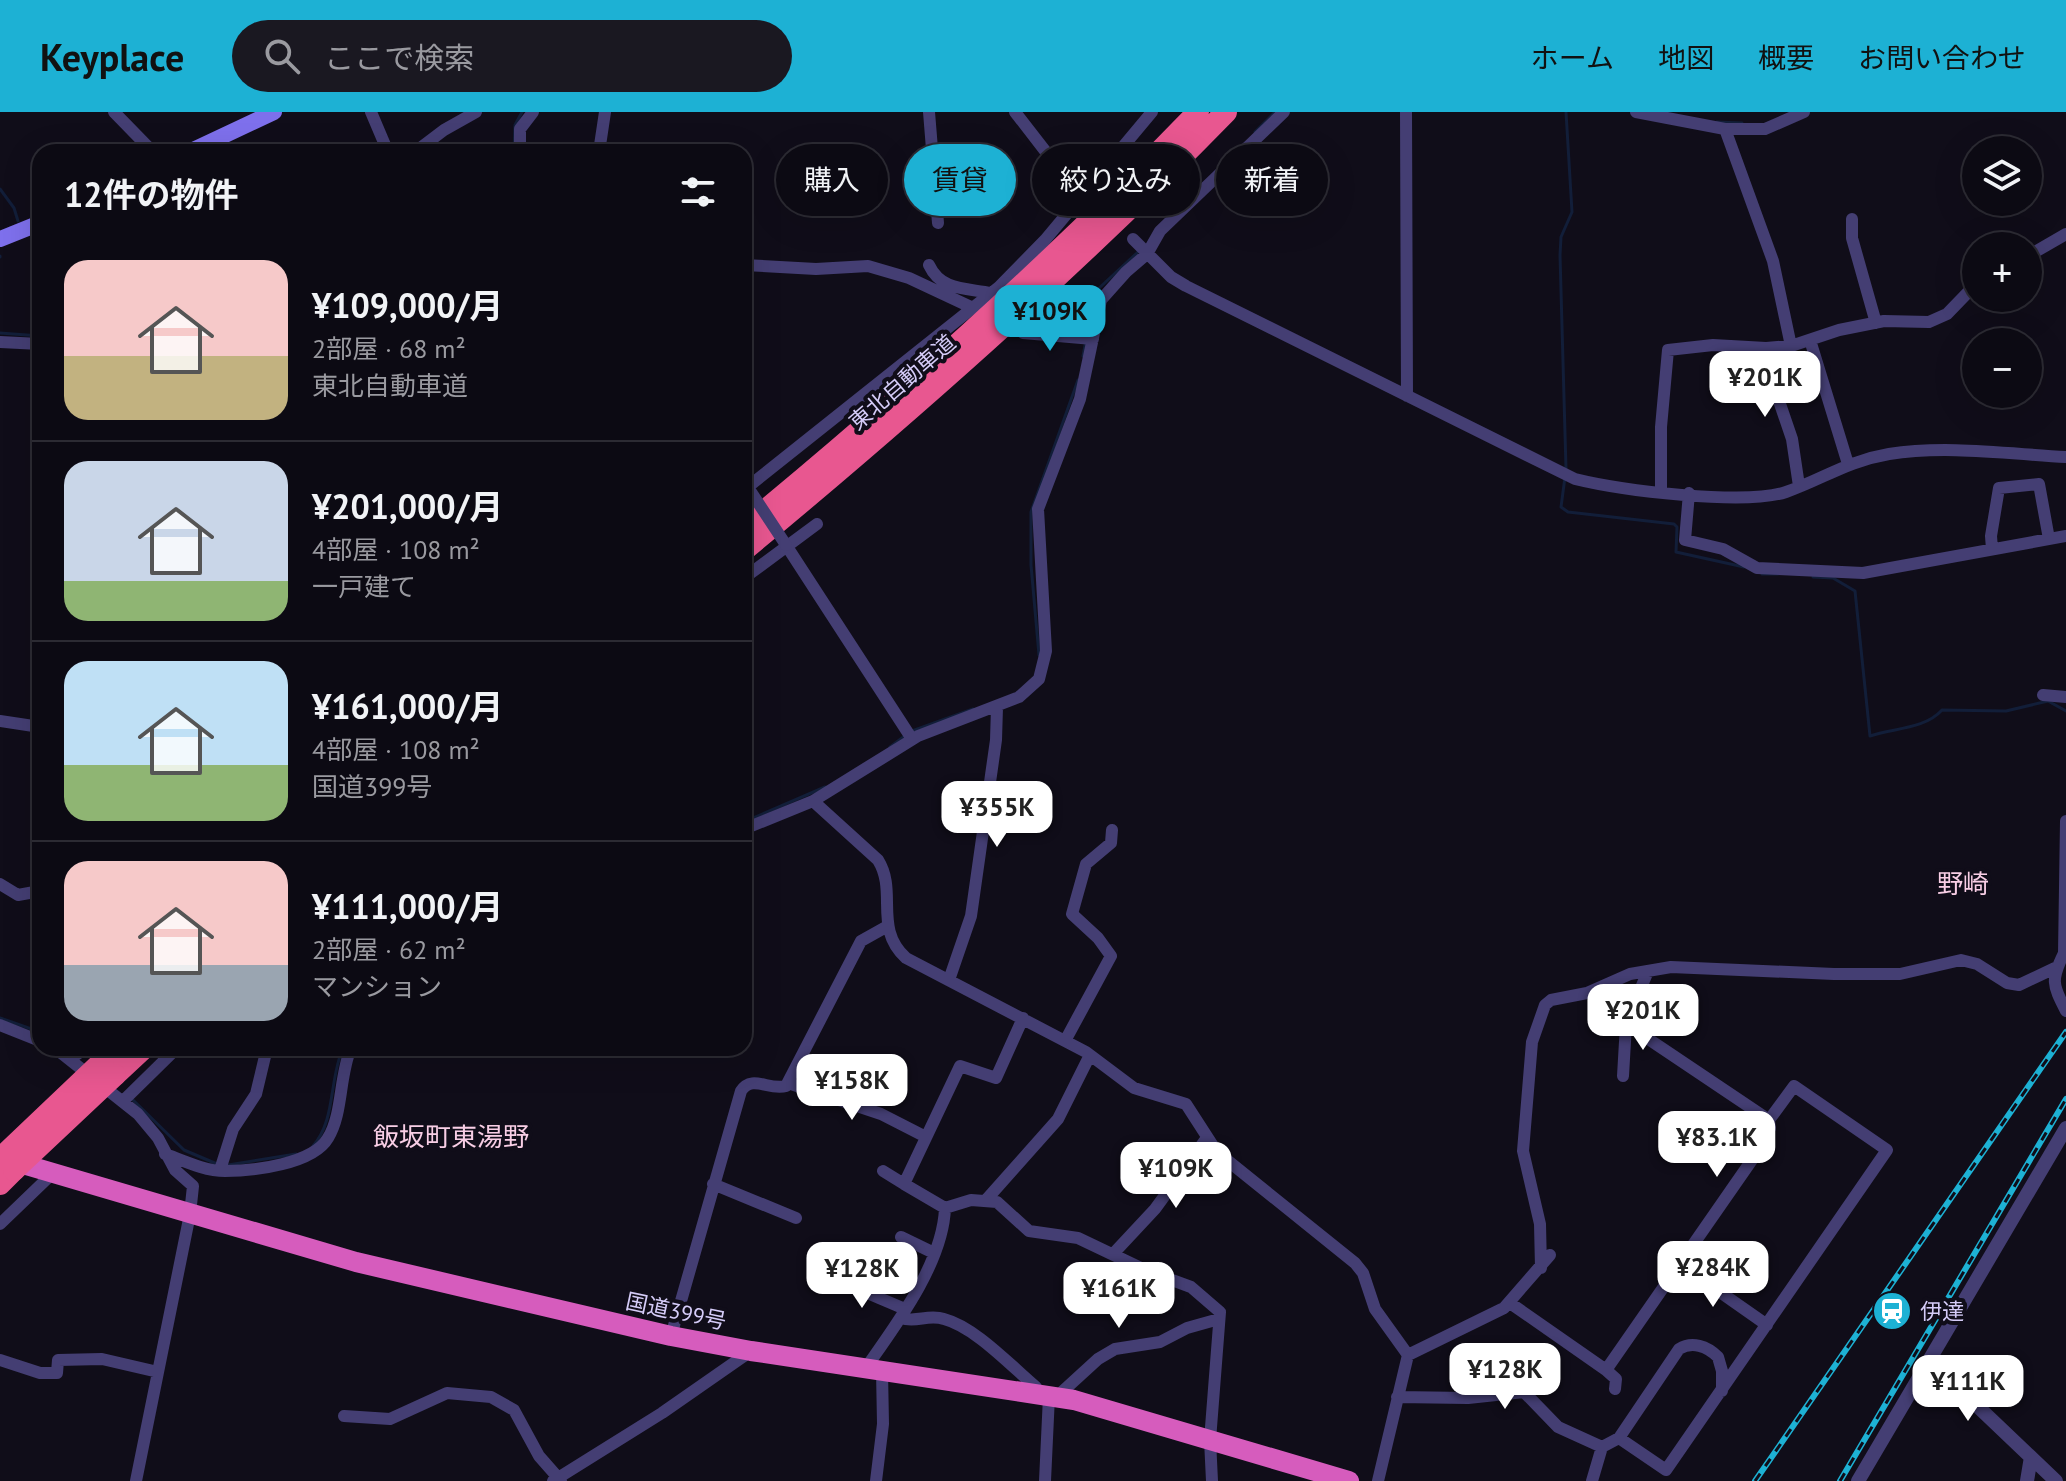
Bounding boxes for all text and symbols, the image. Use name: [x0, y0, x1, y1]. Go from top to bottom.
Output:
search box: [232, 20, 792, 92]
text: Keyplace: [40, 32, 184, 81]
icon: search: [260, 34, 304, 78]
text: ここで検索: [324, 38, 474, 77]
text: ホーム: [1531, 39, 1614, 76]
text: 地図: [1658, 39, 1714, 76]
text: 概要: [1758, 39, 1814, 76]
text: お問い合わせ: [1858, 39, 2026, 76]
map controls: [1962, 136, 2042, 408]
button: layers: [1962, 136, 2042, 216]
chip: 購入: [776, 144, 888, 216]
chip: 賃貸: [904, 144, 1016, 216]
chip: 絞り込み: [1032, 144, 1200, 216]
chip: 新着: [1216, 144, 1328, 216]
icon: filters: [676, 170, 720, 214]
text: 12件の物件: [64, 172, 239, 216]
button: +: [1962, 232, 2042, 312]
text: ¥109,000/月: [312, 283, 503, 327]
pin: ¥109K: [994, 285, 1106, 353]
icon: home: [128, 292, 224, 388]
text: ¥109K: [1012, 294, 1088, 327]
street label: 東北自動車道: [843, 328, 961, 436]
button: −: [1962, 328, 2042, 408]
text: 2部屋 · 68 m²: [312, 332, 466, 365]
pin: ¥201K: [1709, 351, 1821, 419]
text: ¥201K: [1727, 360, 1803, 393]
text: 東北自動車道: [312, 369, 468, 402]
text: ¥201,000/月: [312, 484, 503, 528]
icon: home: [128, 493, 224, 589]
text: 4部屋 · 108 m²: [312, 533, 480, 566]
text: 一戸建て: [312, 570, 416, 603]
text: ¥161,000/月: [312, 684, 503, 728]
icon: home: [128, 693, 224, 789]
text: 4部屋 · 108 m²: [312, 733, 480, 766]
text: 国道399号: [312, 770, 433, 803]
pin: ¥355K: [941, 781, 1053, 849]
text: ¥355K: [959, 790, 1035, 823]
district label: 野崎: [1937, 867, 1989, 900]
text: ¥111,000/月: [312, 884, 503, 928]
icon: home: [128, 893, 224, 989]
text: 2部屋 · 62 m²: [312, 933, 466, 966]
text: マンション: [312, 970, 442, 1003]
pin: ¥201K: [1587, 984, 1699, 1052]
text: ¥201K: [1605, 993, 1681, 1026]
pin: ¥158K: [796, 1054, 908, 1122]
text: ¥158K: [814, 1063, 890, 1096]
pin: ¥83.1K: [1652, 1111, 1782, 1179]
district label: 飯坂町東湯野: [373, 1120, 529, 1153]
text: ¥83.1K: [1676, 1120, 1758, 1153]
pin: ¥109K: [1120, 1142, 1232, 1210]
text: ¥109K: [1138, 1151, 1214, 1184]
pin: ¥284K: [1657, 1241, 1769, 1309]
pin: ¥128K: [806, 1242, 918, 1310]
text: ¥284K: [1675, 1250, 1751, 1283]
text: ¥128K: [824, 1251, 900, 1284]
pin: ¥161K: [1063, 1262, 1175, 1330]
text: ¥161K: [1081, 1271, 1157, 1304]
street label: 国道399号: [623, 1287, 729, 1335]
station icon: 伊達: [1871, 1290, 1913, 1332]
place label: 伊達: [1920, 1297, 1964, 1325]
pin: ¥128K: [1449, 1343, 1561, 1411]
text: ¥128K: [1467, 1352, 1543, 1385]
pin: ¥111K: [1912, 1355, 2024, 1423]
text: ¥111K: [1930, 1364, 2006, 1397]

